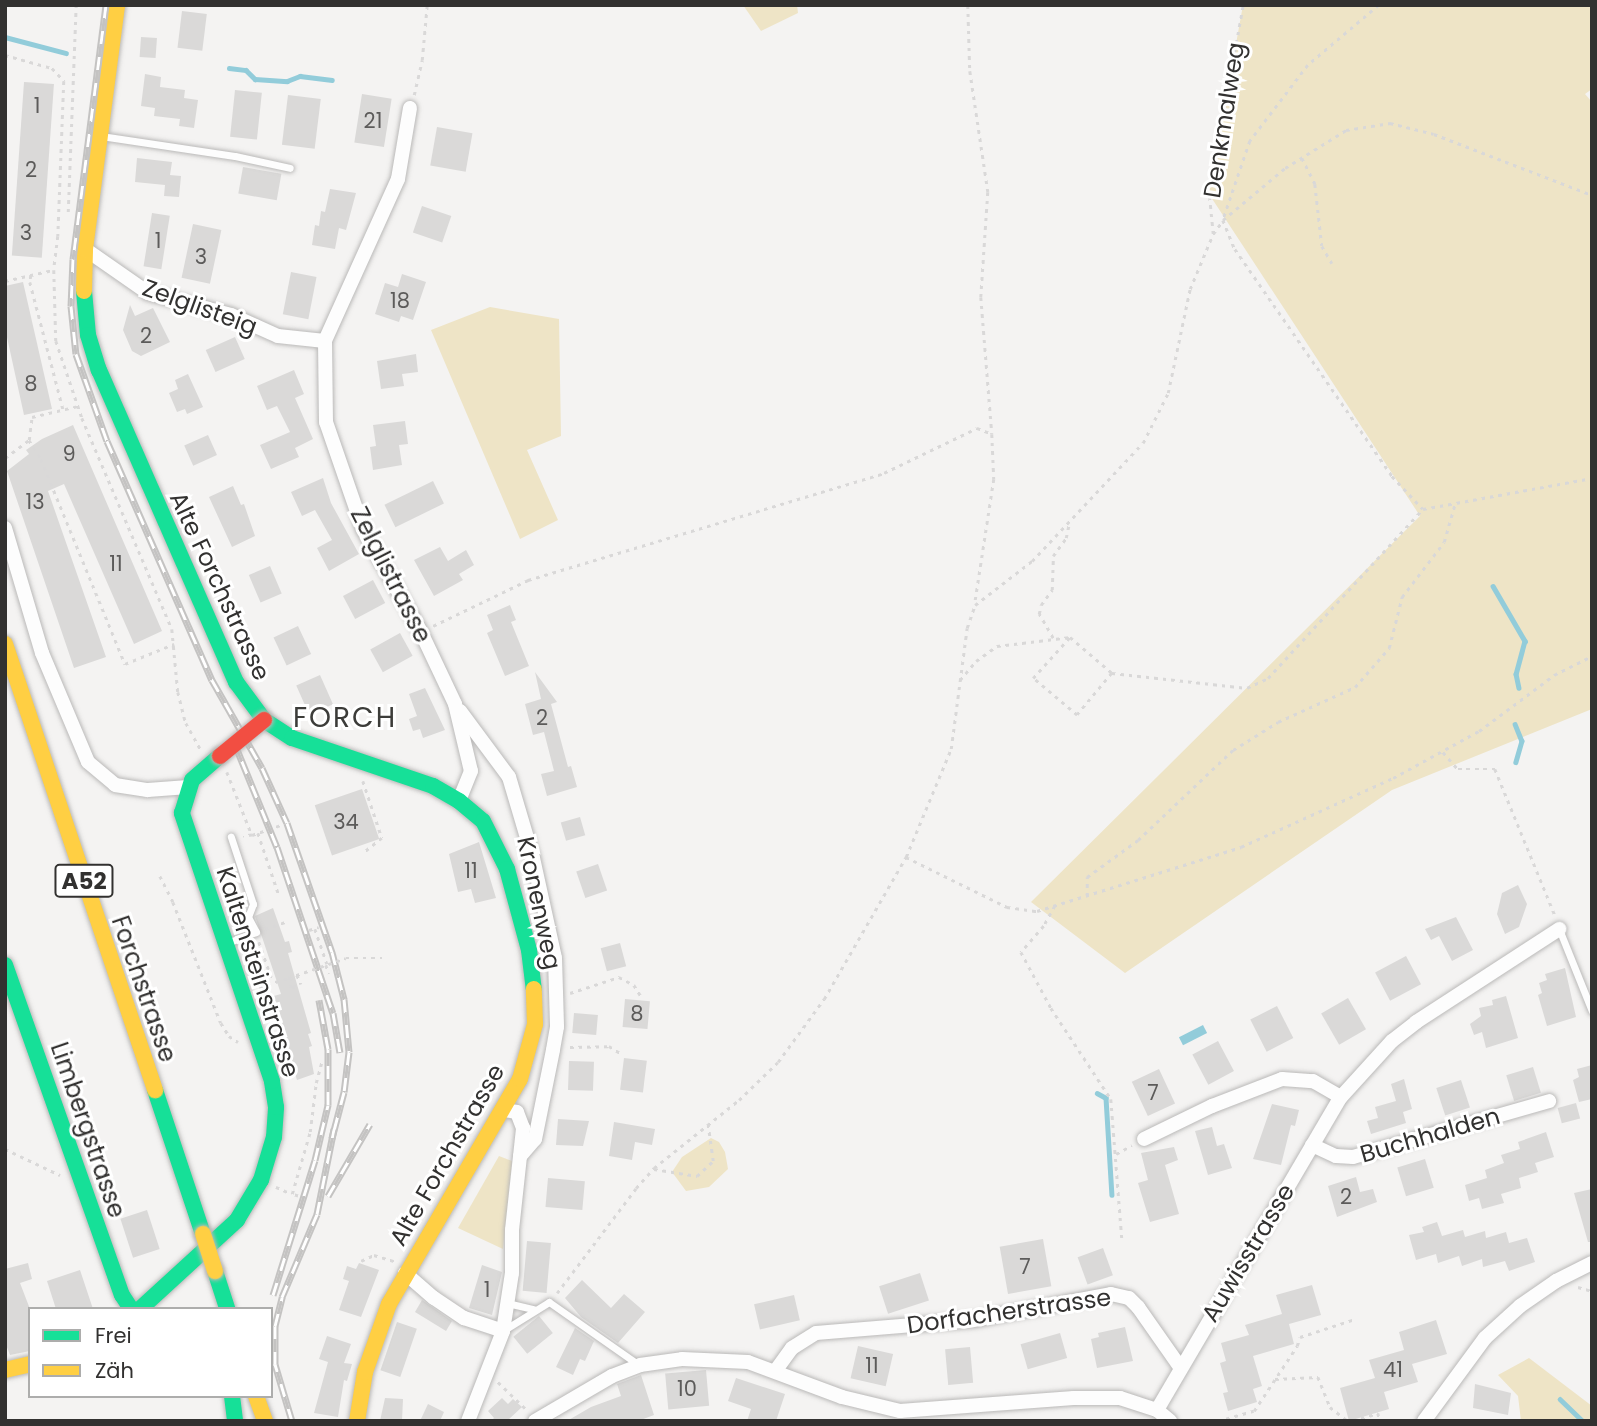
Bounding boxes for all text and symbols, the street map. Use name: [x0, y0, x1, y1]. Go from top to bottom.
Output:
street label: Denkmalweg: [1197, 40, 1251, 200]
house number: 1: [34, 93, 40, 119]
house number: 21: [364, 108, 382, 134]
house number: 2: [25, 157, 37, 183]
house number: 3: [20, 220, 32, 246]
house number: 1: [155, 228, 161, 254]
house number: 3: [195, 244, 207, 270]
street label: Zelglisteig: [139, 273, 261, 341]
house number: 18: [390, 288, 410, 314]
house number: 2: [140, 323, 152, 349]
house number: 8: [24, 371, 38, 397]
house number: 9: [62, 441, 76, 467]
street label: Alte Forchstrasse: [164, 487, 276, 685]
house number: 13: [25, 489, 45, 515]
street label: Zelglistrasse: [345, 502, 437, 648]
house number: 11: [109, 551, 123, 577]
district label: FORCH: [294, 701, 396, 735]
house number: 2: [536, 705, 548, 731]
house number: 34: [333, 809, 359, 835]
street label: Kronenweg: [511, 834, 567, 972]
house number: 11: [464, 858, 478, 884]
road number: A52: [54, 862, 114, 900]
street label: Kaltensteinstrasse: [210, 863, 306, 1081]
street label: Forchstrasse: [106, 912, 182, 1066]
house number: 8: [630, 1001, 644, 1027]
street label: Limbergstrasse: [44, 1038, 132, 1222]
street label: Alte Forchstrasse: [383, 1059, 511, 1251]
house number: 7: [1147, 1080, 1159, 1106]
street label: Buchhalden: [1357, 1101, 1503, 1169]
street label: Auwisstrasse: [1195, 1179, 1301, 1327]
house number: 2: [1340, 1184, 1352, 1210]
house number: 7: [1019, 1254, 1031, 1280]
house number: 1: [484, 1277, 490, 1303]
street label: Dorfacherstrasse: [905, 1282, 1113, 1340]
legend: [28, 1307, 273, 1398]
text: Frei: [95, 1321, 132, 1350]
house number: 11: [865, 1353, 879, 1379]
text: Zäh: [95, 1356, 134, 1385]
house number: 41: [1383, 1357, 1403, 1383]
house number: 10: [677, 1376, 697, 1402]

